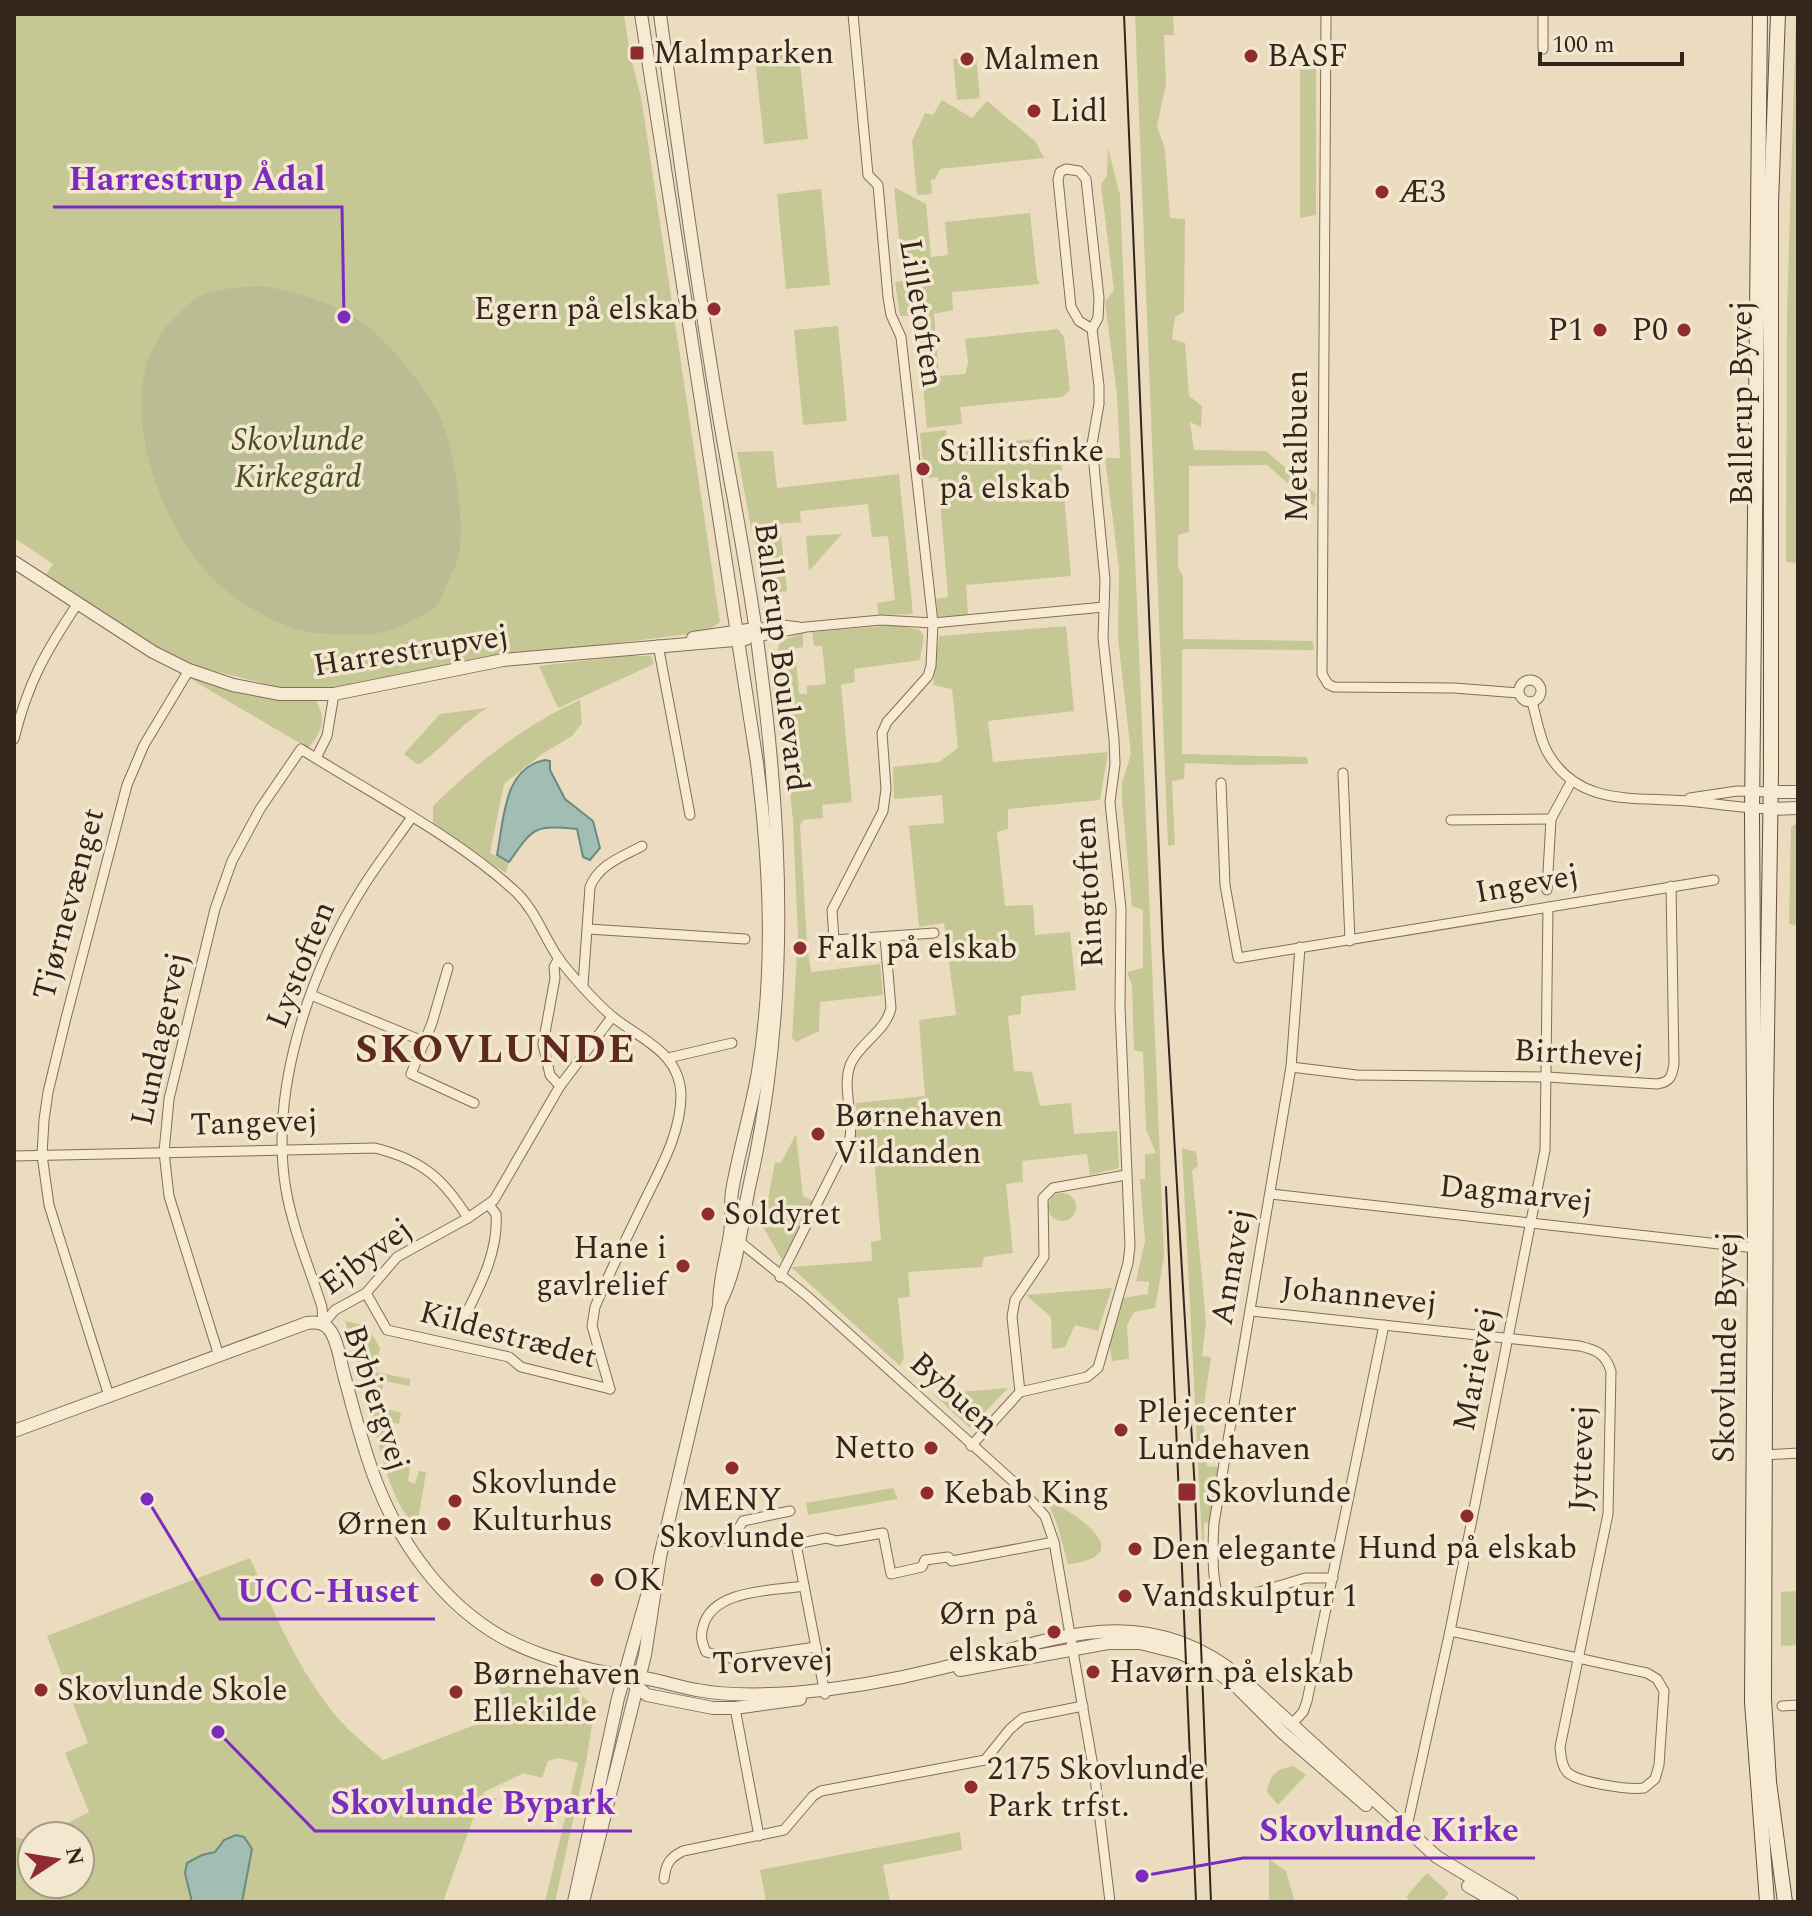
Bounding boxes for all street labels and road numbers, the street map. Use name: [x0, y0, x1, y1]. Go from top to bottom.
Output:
street label: Lilletoften: [885, 235, 957, 391]
street label: Ballerup Byvej: [1718, 301, 1767, 505]
street label: Metalbuen: [1273, 370, 1322, 522]
street label: Ballerup Boulevard: [740, 520, 822, 794]
street label: Harrestrupvej: [310, 611, 512, 691]
street label: Tjørnevænget: [20, 802, 118, 1006]
street label: Ringtoften: [1061, 815, 1117, 969]
street label: Ingevej: [1471, 851, 1583, 917]
street label: Lystoften: [253, 894, 349, 1036]
street label: Lundagervej: [118, 948, 202, 1130]
street label: Birthevej: [1513, 1026, 1645, 1082]
street label: Tangevej: [189, 1096, 319, 1150]
street label: Dagmarvej: [1437, 1162, 1595, 1226]
street label: Annavej: [1198, 1205, 1266, 1329]
street label: Ejbyvej: [309, 1206, 423, 1308]
street label: Skovlunde Byvej: [1699, 1231, 1753, 1463]
street label: Johannevej: [1278, 1263, 1440, 1329]
street label: Kildestrædet: [414, 1288, 602, 1382]
street label: Marievej: [1440, 1303, 1512, 1435]
street label: Bybjergvej: [329, 1319, 423, 1477]
street label: Bybuen: [898, 1340, 1010, 1448]
street label: Jyttevej: [1556, 1404, 1608, 1512]
street label: Torvevej: [711, 1635, 835, 1689]

